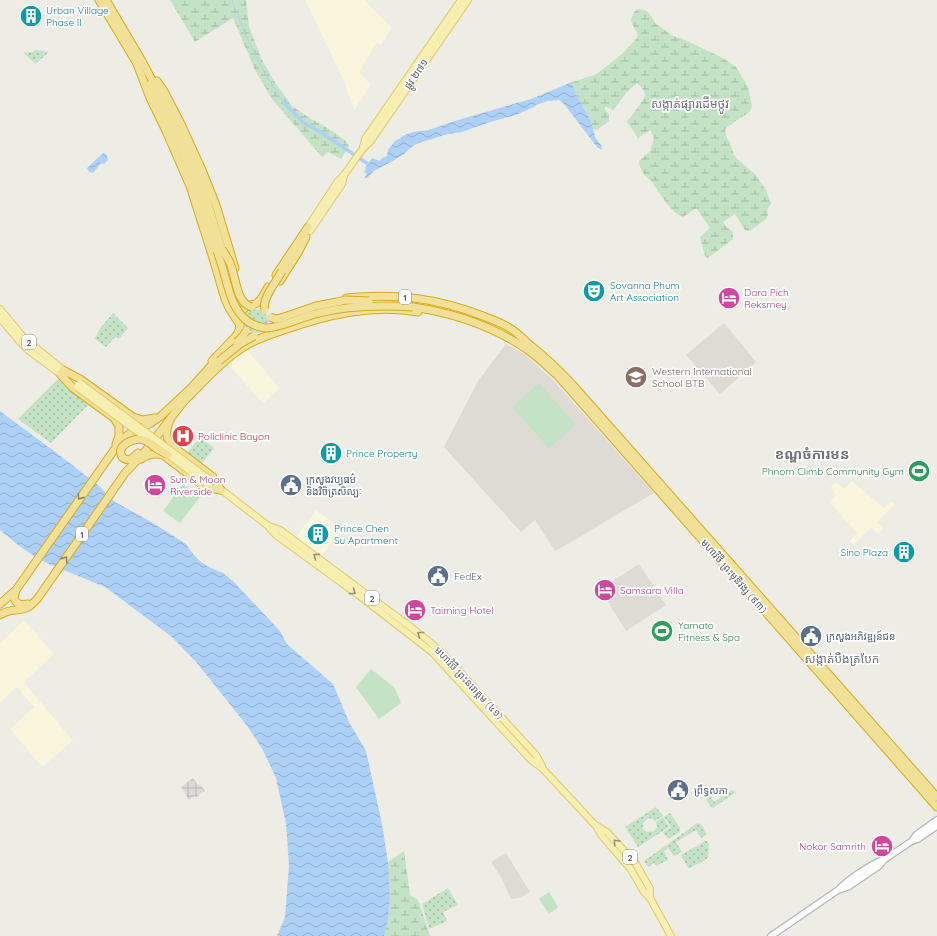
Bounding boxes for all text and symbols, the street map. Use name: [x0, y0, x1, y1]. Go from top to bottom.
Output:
building icon: Urban Village Phase II: [18, 3, 44, 29]
place label: Urban Village Phase II: [46, 4, 109, 29]
street label: ផ្លូវ ២៧១: [401, 56, 433, 93]
district label: សង្កាត់ផ្សារដើមថ្កូវ: [651, 96, 729, 114]
theatre icon: Sovanna Phum Art Association: [581, 278, 607, 304]
place label: Sovanna Phum Art Association: [610, 279, 680, 304]
hotel icon: Dara Pich Reksmey: [716, 285, 742, 311]
place label: Dara Pich Reksmey: [744, 286, 789, 311]
road number: 1: [399, 290, 411, 304]
road number: 2: [22, 335, 36, 349]
school or university icon: Western International School BTB: [623, 364, 649, 390]
place label: Western International School BTB: [652, 365, 752, 390]
hospital icon: Policlinic Bayon: [170, 423, 196, 449]
place label: Policlinic Bayon: [198, 430, 270, 443]
building icon: Prince Property: [318, 440, 344, 466]
district label: ខណ្ឌចំការមន: [775, 445, 849, 463]
place label: Prince Property: [346, 447, 418, 460]
sports icon: Phnom Climb Community Gym: [906, 458, 932, 484]
place label: Phnom Climb Community Gym: [762, 465, 904, 478]
hotel icon: Sun & Moon Riverside: [142, 472, 168, 498]
public building icon: ក្រសួងវប្បធម៌ និងវិចិត្រសិល្បៈ: [278, 472, 304, 498]
place label: Sun & Moon Riverside: [170, 473, 225, 498]
place label: ក្រសួងវប្បធម៌ និងវិចិត្រសិល្បៈ: [306, 473, 362, 498]
one-way arrow: [78, 493, 85, 500]
building icon: Prince Chen Su Apartment: [305, 521, 331, 547]
place label: Prince Chen Su Apartment: [334, 522, 398, 547]
road number: 1: [76, 527, 88, 541]
street label: មហាវិថី ព្រះមុនីវង្ស (៩៣): [698, 536, 770, 616]
building icon: Sino Plaza: [891, 539, 917, 565]
place label: Sino Plaza: [841, 546, 888, 559]
one-way arrow: [313, 554, 320, 561]
one-way arrow: [60, 556, 67, 563]
public building icon: FedEx: [425, 563, 451, 589]
place label: FedEx: [454, 570, 482, 583]
hotel icon: Samsara Villa: [592, 577, 618, 603]
place label: Samsara Villa: [620, 584, 684, 597]
one-way arrow: [349, 587, 356, 594]
road number: 2: [365, 591, 379, 605]
hotel icon: Taiming Hotel: [402, 597, 428, 623]
place label: Taiming Hotel: [430, 604, 494, 617]
sports icon: Yamato Fitness & Spa: [649, 618, 675, 644]
place label: Yamato Fitness & Spa: [678, 619, 740, 644]
public building icon: ក្រសួងអភិវឌ្ឍន៍ជន: [798, 623, 824, 649]
place label: ក្រសួងអភិវឌ្ឍន៍ជន: [826, 630, 895, 643]
one-way arrow: [417, 632, 424, 639]
street label: មហាវិថី ព្រះនរោត្តម (៤១): [432, 644, 507, 723]
district label: សង្កាត់បឹងត្របែក: [805, 651, 879, 666]
public building icon: ព្រឹទ្ធសភា: [665, 777, 691, 803]
place label: ព្រឹទ្ធសភា: [694, 784, 728, 797]
hotel icon: Nokor Samrith: [869, 833, 895, 859]
one-way arrow: [614, 839, 621, 847]
place label: Nokor Samrith: [799, 840, 866, 853]
road number: 2: [623, 850, 637, 864]

